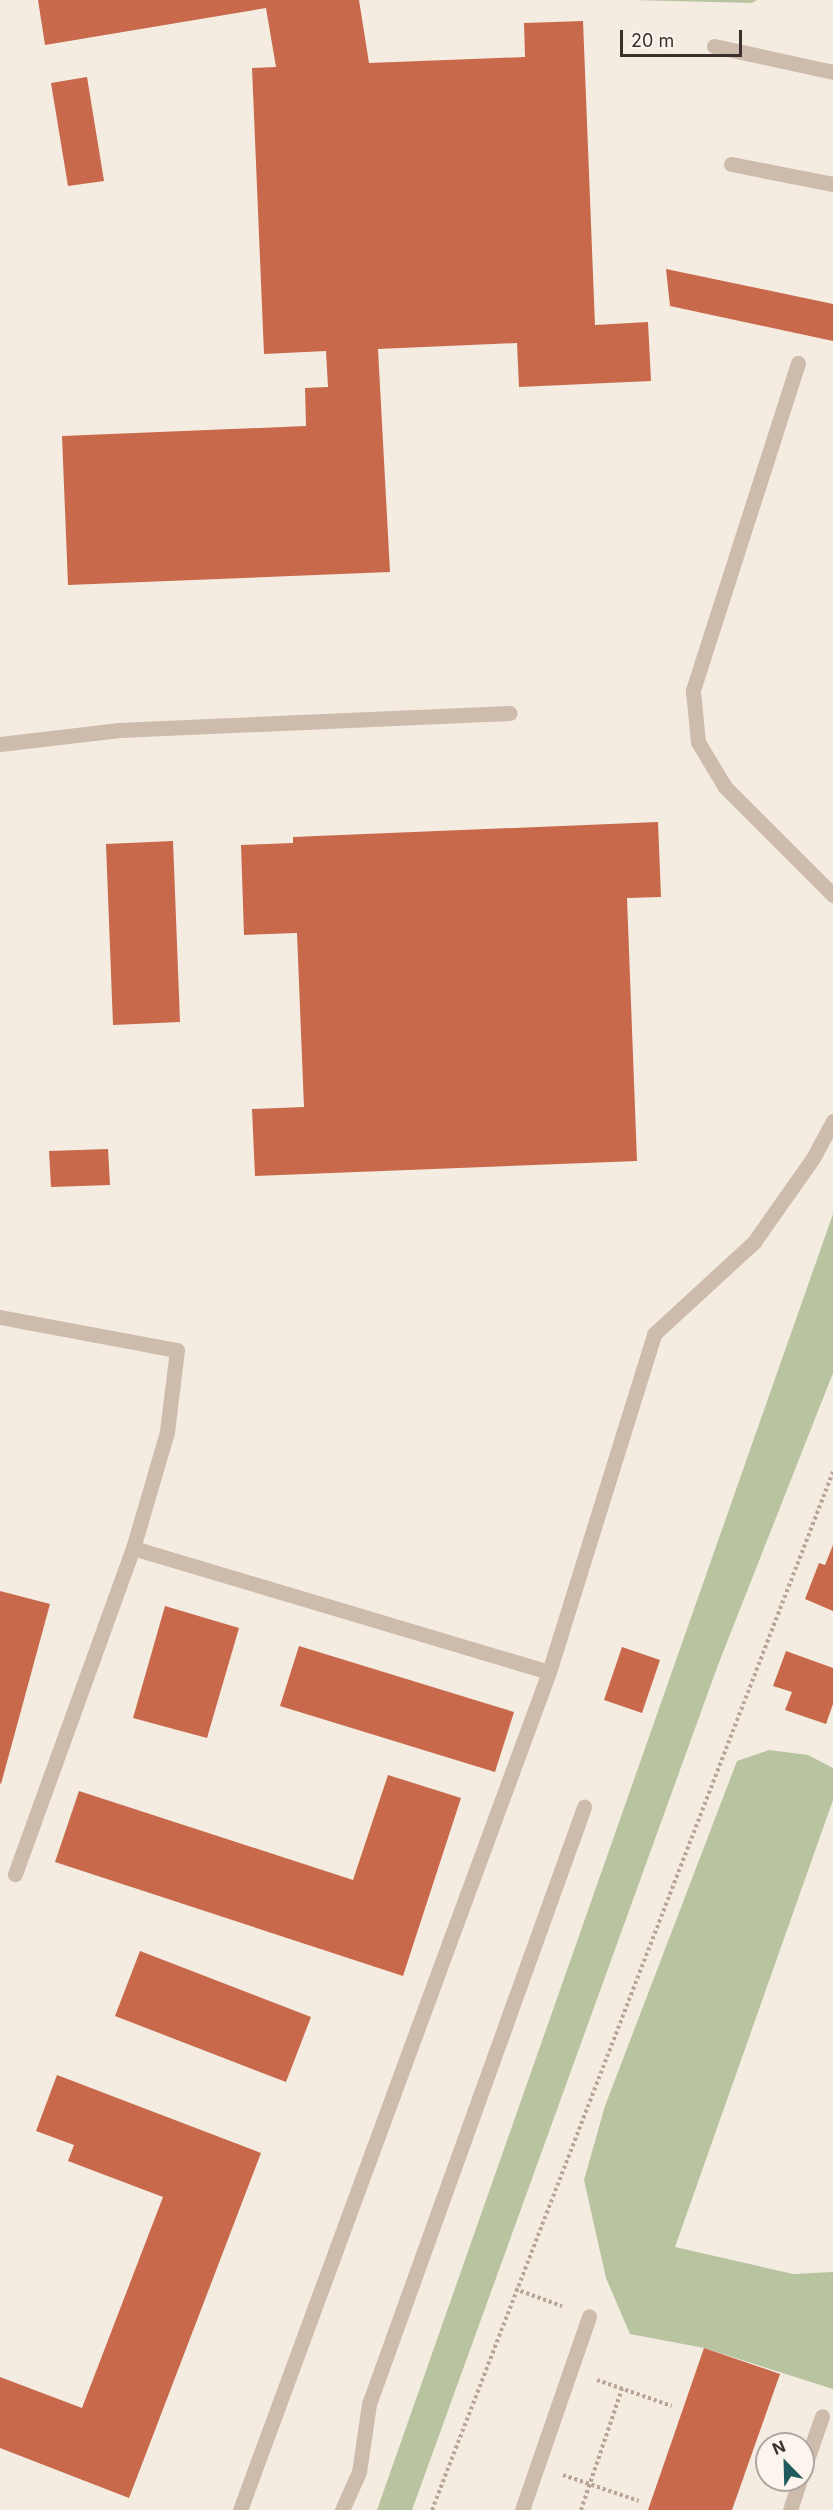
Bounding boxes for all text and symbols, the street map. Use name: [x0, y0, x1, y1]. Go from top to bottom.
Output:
scale bar: [623, 18, 744, 56]
text: 20 m: [631, 30, 674, 51]
north arrow: [755, 2432, 815, 2492]
text: N: [769, 2436, 788, 2459]

